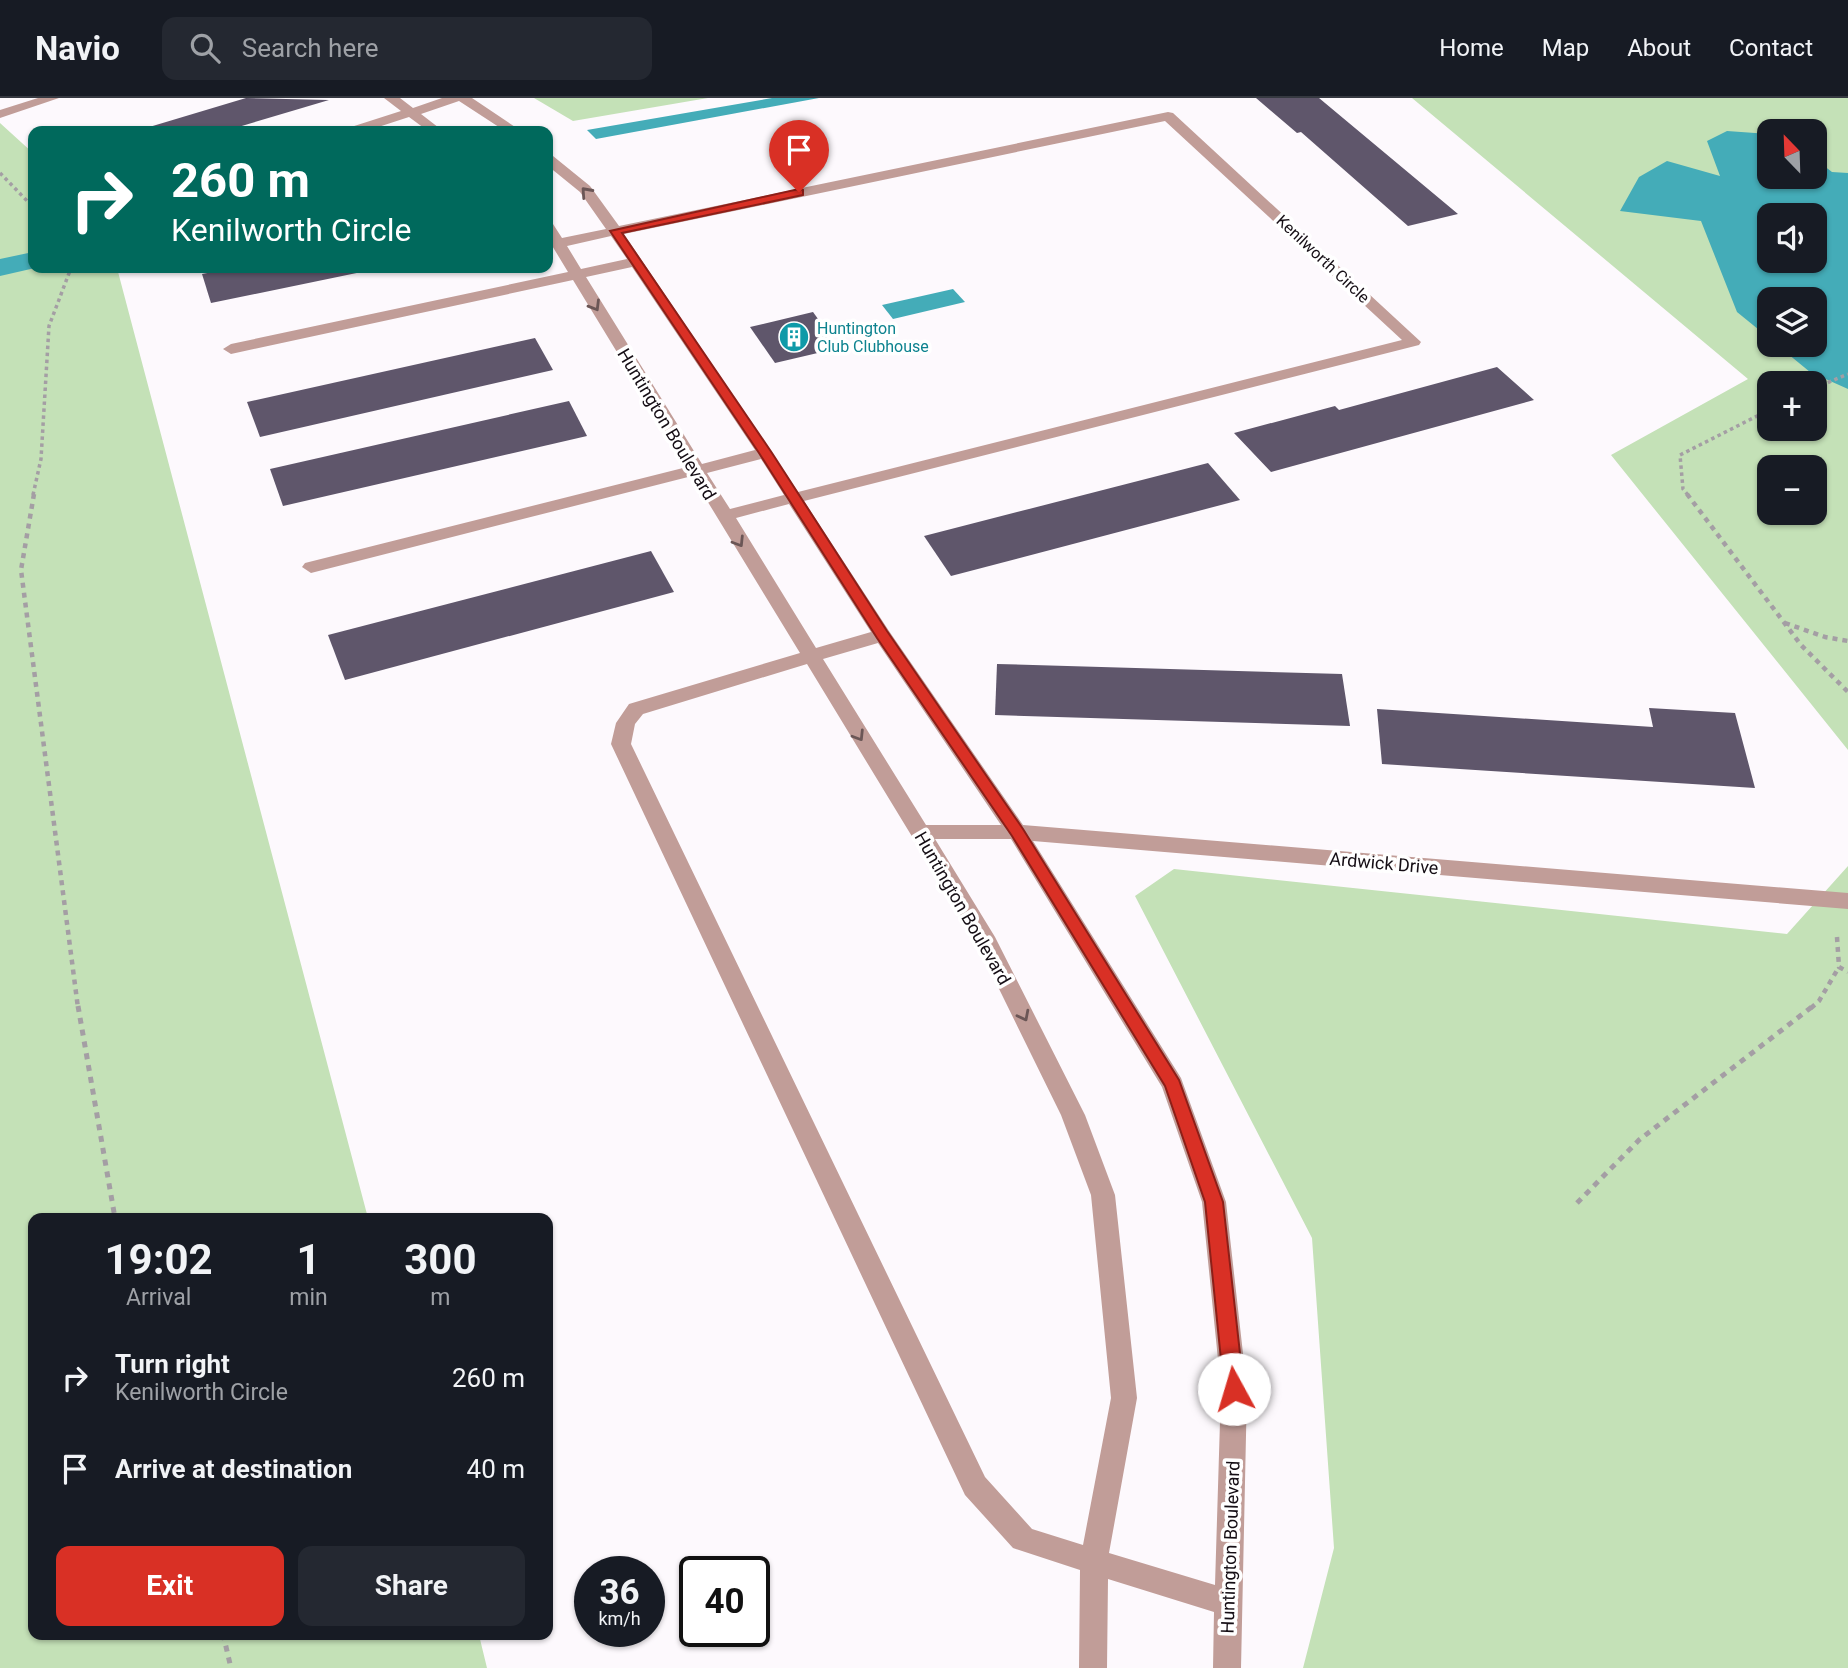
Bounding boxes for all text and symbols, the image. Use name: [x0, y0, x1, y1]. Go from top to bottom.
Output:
search box: [162, 17, 652, 80]
text: Navio: [35, 29, 120, 68]
icon: search: [186, 29, 224, 67]
text: Search here: [242, 33, 379, 63]
text: Home: [1439, 34, 1504, 62]
text: Map: [1542, 34, 1589, 62]
text: About: [1627, 34, 1691, 62]
text: Contact: [1729, 34, 1813, 62]
north arrow: [1757, 119, 1827, 189]
map controls: [1757, 119, 1827, 525]
pin: [769, 120, 829, 192]
icon: arrive: [780, 131, 818, 169]
text: 260 m: [171, 152, 310, 209]
icon: right: [56, 154, 147, 245]
one-way arrow: [581, 187, 594, 200]
button: sound: [1757, 203, 1827, 273]
text: Kenilworth Circle: [171, 211, 411, 249]
street label: Kenilworth Circle: [1273, 211, 1373, 307]
button: layers: [1757, 287, 1827, 357]
one-way arrow: [587, 299, 600, 312]
place label: Huntington Club Clubhouse: [817, 319, 929, 356]
building icon: Huntington Club Clubhouse: [777, 320, 811, 354]
street label: Huntington Boulevard: [613, 344, 721, 504]
button: +: [1757, 371, 1827, 441]
button: −: [1757, 455, 1827, 525]
one-way arrow: [731, 535, 744, 548]
one-way arrow: [851, 728, 864, 741]
street label: Huntington Boulevard: [911, 828, 1015, 988]
street label: Ardwick Drive: [1329, 848, 1439, 878]
one-way arrow: [1015, 1009, 1029, 1021]
text: 19:02: [105, 1235, 213, 1284]
text: 1: [296, 1235, 321, 1284]
text: 300: [404, 1235, 477, 1284]
text: Arrival: [126, 1284, 191, 1311]
text: min: [289, 1284, 328, 1311]
text: m: [430, 1284, 450, 1311]
text: Turn right: [115, 1349, 230, 1379]
position arrow: [1197, 1352, 1271, 1426]
icon: right: [56, 1359, 94, 1397]
text: 260 m: [452, 1363, 525, 1393]
text: Kenilworth Circle: [115, 1379, 288, 1406]
icon: arrive: [56, 1450, 94, 1488]
text: Arrive at destination: [115, 1454, 352, 1484]
text: 40 m: [467, 1454, 525, 1484]
street label: Huntington Boulevard: [1216, 1460, 1244, 1634]
button: Exit: [56, 1546, 284, 1626]
button: Share: [298, 1546, 525, 1626]
speed limit sign: 40: [679, 1556, 770, 1647]
text: 36: [599, 1572, 640, 1613]
text: km/h: [598, 1608, 641, 1629]

